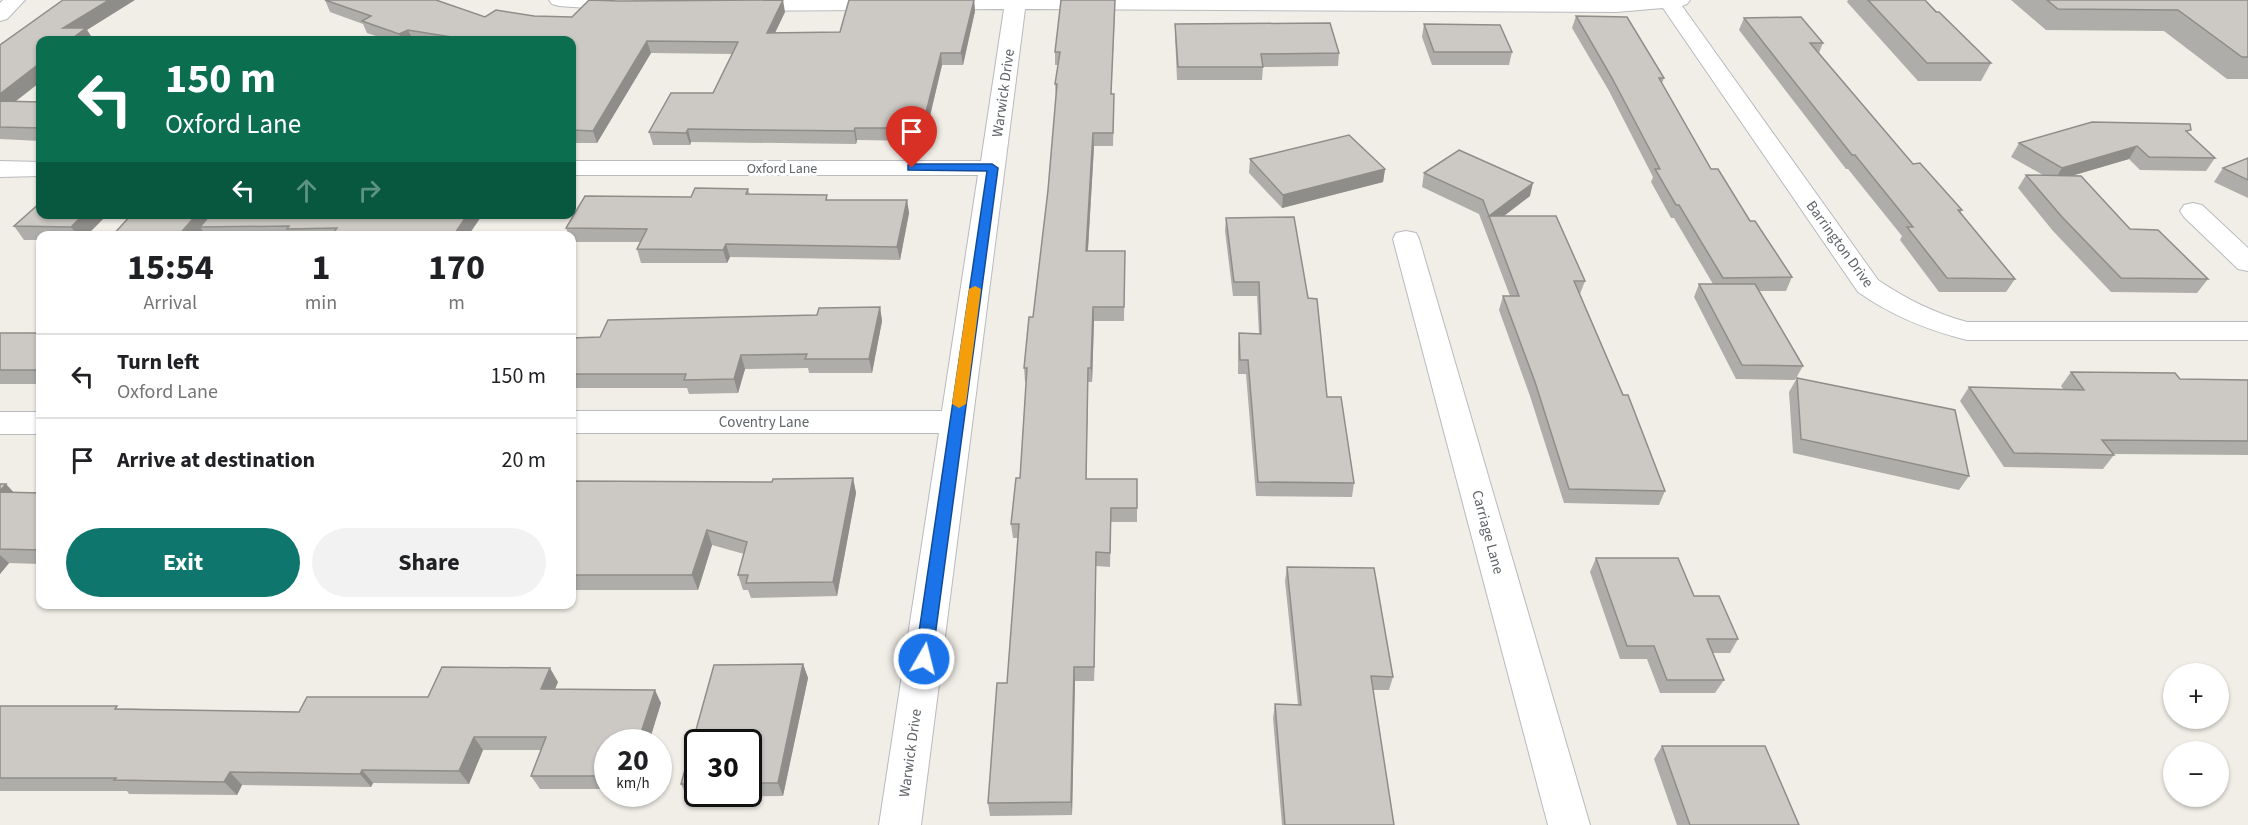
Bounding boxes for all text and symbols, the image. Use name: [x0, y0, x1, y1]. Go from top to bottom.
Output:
street label: Warwick Drive: [987, 48, 1020, 139]
text: 150 m: [165, 49, 276, 109]
icon: left: [66, 60, 144, 138]
text: Oxford Lane: [165, 105, 301, 144]
pin: [886, 106, 937, 168]
icon: arrive: [895, 115, 928, 148]
street label: Oxford Lane: [747, 159, 817, 179]
icon: left: [227, 174, 260, 207]
icon: ahead: [290, 174, 323, 207]
icon: right: [353, 174, 386, 207]
street label: Barrington Drive: [1801, 196, 1878, 292]
text: 15:54: [127, 242, 214, 293]
text: 1: [311, 242, 330, 293]
text: 170: [428, 242, 485, 293]
text: Arrival: [143, 289, 197, 317]
text: min: [305, 289, 337, 317]
text: m: [448, 289, 465, 317]
text: Turn left: [117, 346, 199, 378]
icon: left: [66, 360, 99, 393]
text: 150 m: [491, 360, 546, 392]
text: Oxford Lane: [117, 378, 218, 406]
street label: Coventry Lane: [719, 412, 809, 433]
icon: arrive: [66, 444, 99, 477]
text: Arrive at destination: [117, 444, 315, 476]
text: 20 m: [501, 444, 546, 476]
street label: Carriage Lane: [1466, 488, 1509, 576]
button: Exit: [66, 528, 300, 597]
button: Share: [312, 528, 546, 597]
position arrow: [892, 627, 956, 691]
map controls: [2163, 663, 2229, 807]
button: +: [2163, 663, 2229, 729]
street label: Warwick Drive: [894, 708, 927, 799]
speed limit sign: 30: [684, 729, 762, 807]
text: 20: [617, 739, 649, 782]
button: −: [2163, 741, 2229, 807]
text: km/h: [616, 773, 650, 794]

